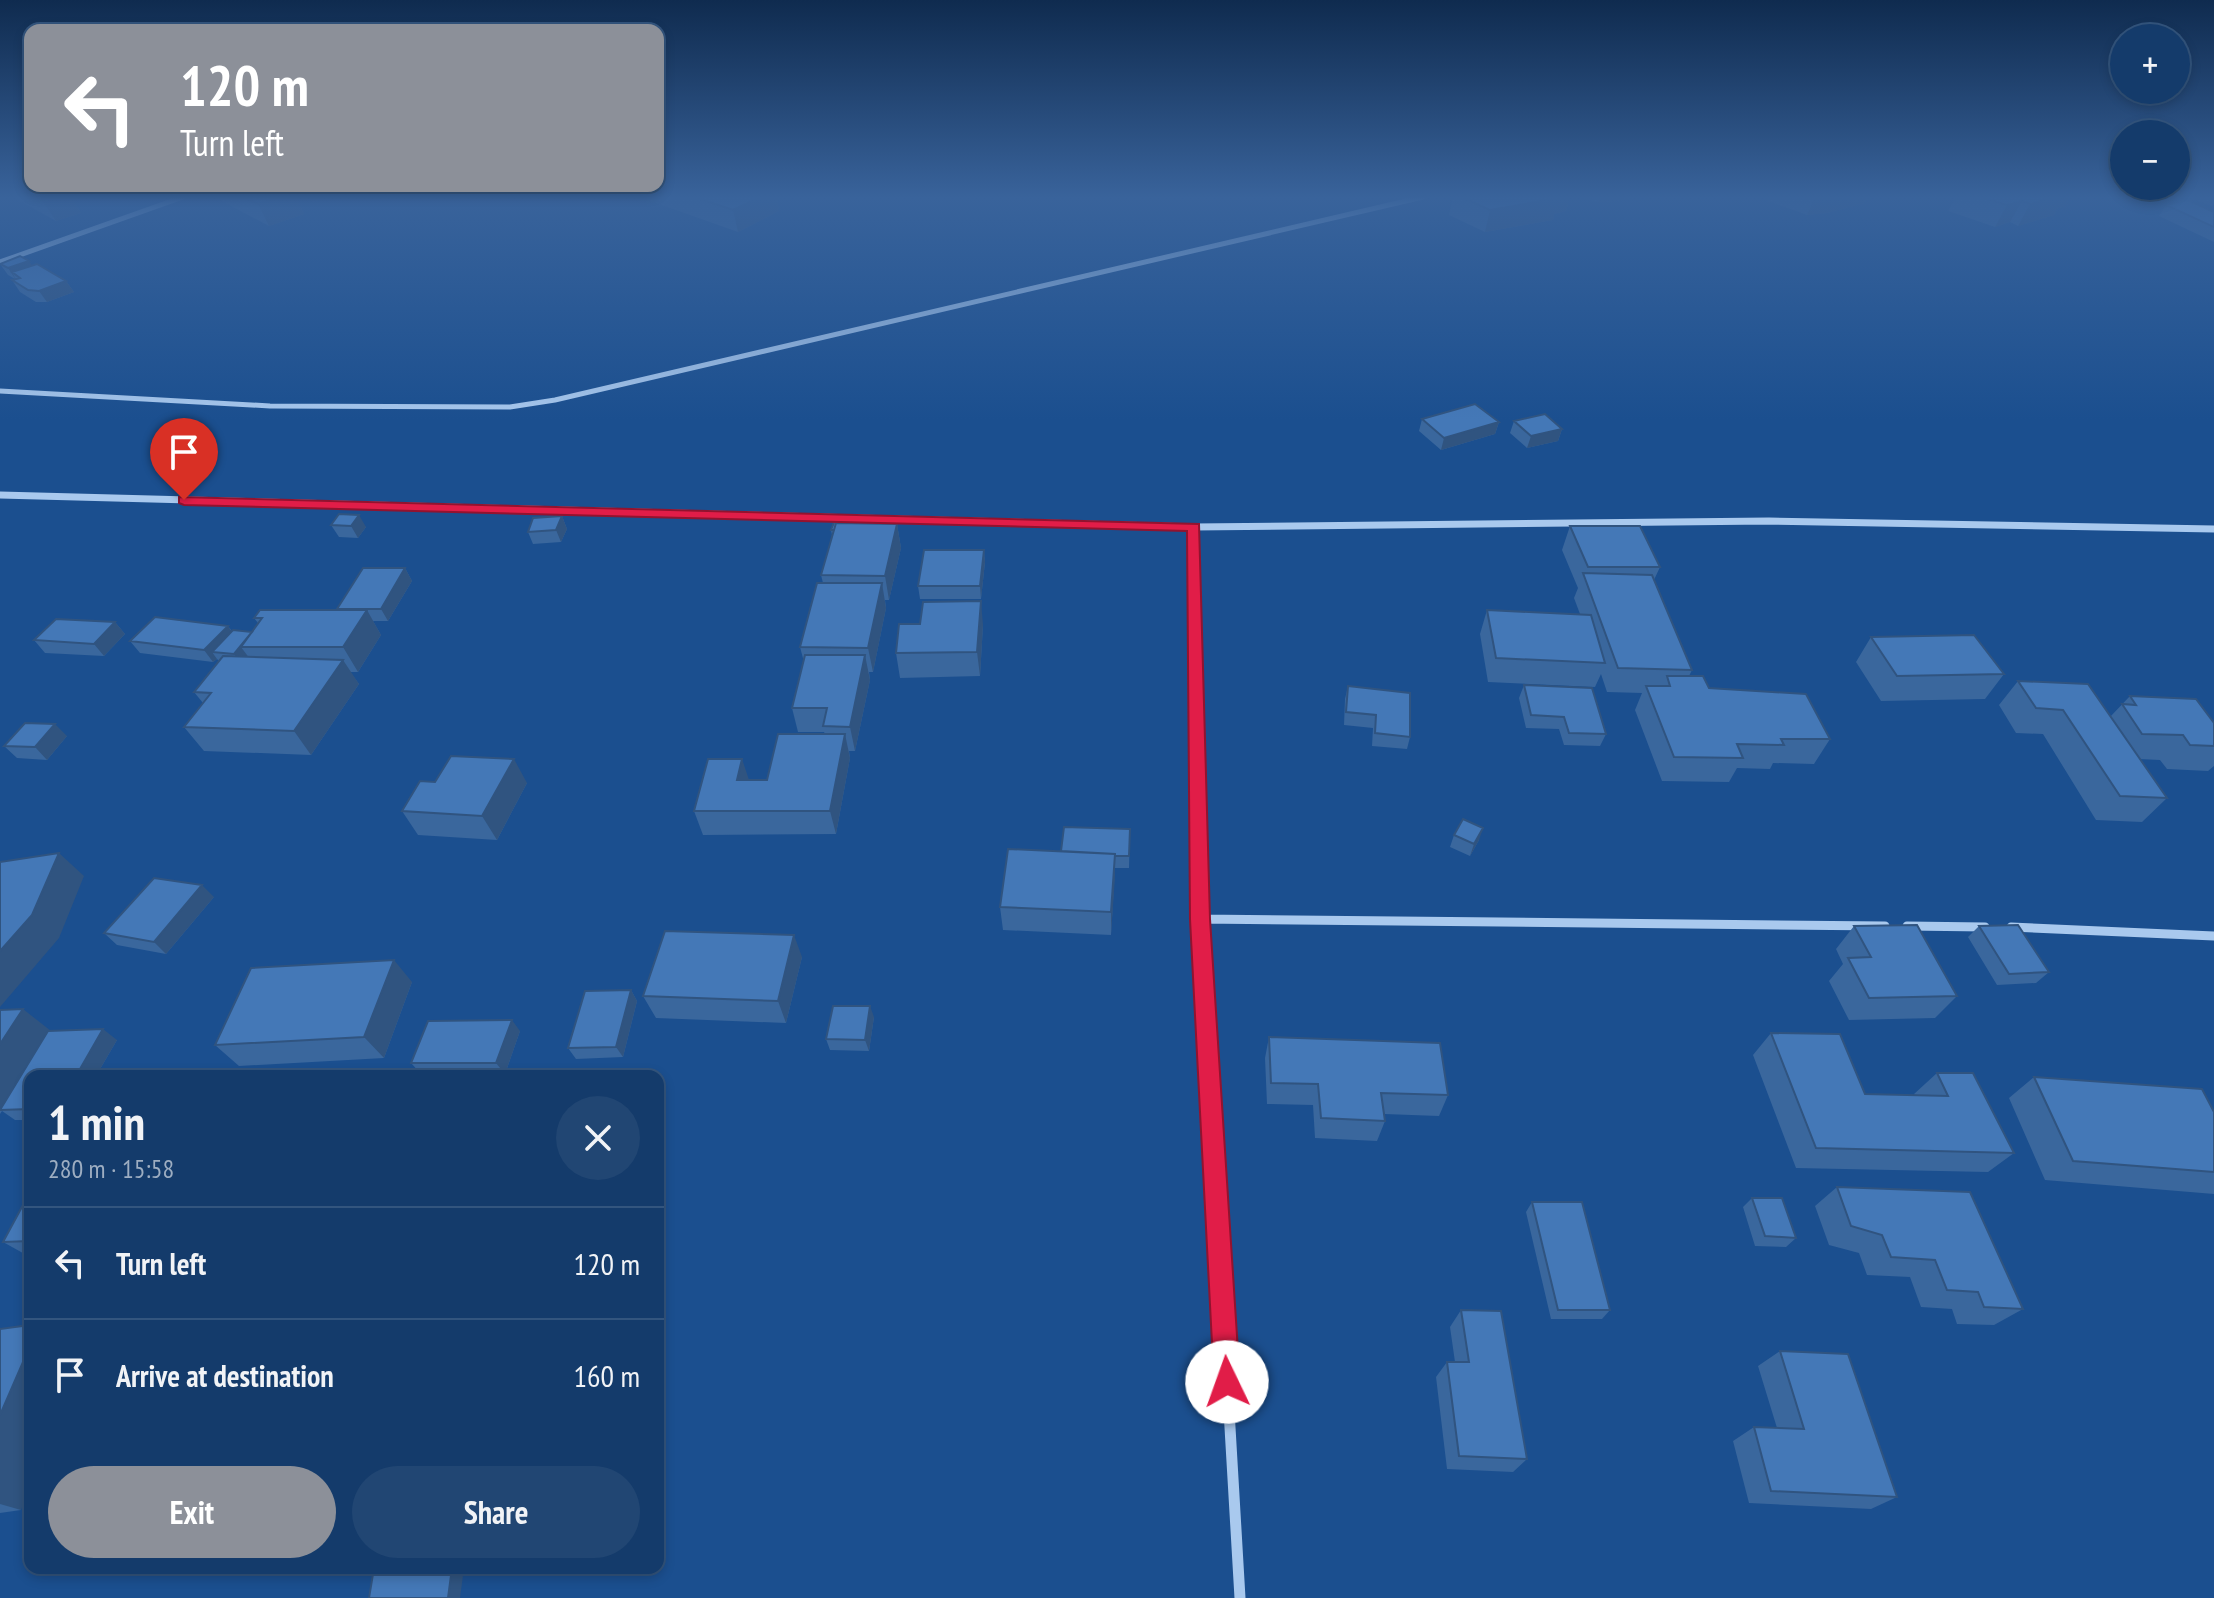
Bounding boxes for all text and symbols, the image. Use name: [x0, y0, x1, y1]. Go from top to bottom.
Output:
map controls: [2110, 24, 2190, 200]
button: +: [2110, 24, 2190, 104]
text: 120 m: [180, 49, 309, 121]
icon: left: [48, 56, 152, 160]
text: Turn left: [180, 119, 284, 166]
button: −: [2110, 120, 2190, 200]
pin: [150, 418, 218, 500]
icon: arrive: [162, 430, 206, 474]
text: 1 min: [48, 1091, 145, 1153]
button: close: [556, 1096, 640, 1180]
text: 280 m · 15:58: [48, 1152, 174, 1185]
icon: left: [48, 1241, 92, 1285]
text: Turn left: [116, 1244, 206, 1283]
text: 120 m: [574, 1244, 640, 1283]
position arrow: [1185, 1340, 1269, 1424]
icon: arrive: [48, 1353, 92, 1397]
text: Arrive at destination: [116, 1356, 334, 1395]
text: 160 m: [574, 1356, 640, 1395]
button: Exit: [48, 1466, 336, 1558]
button: Share: [352, 1466, 640, 1558]

